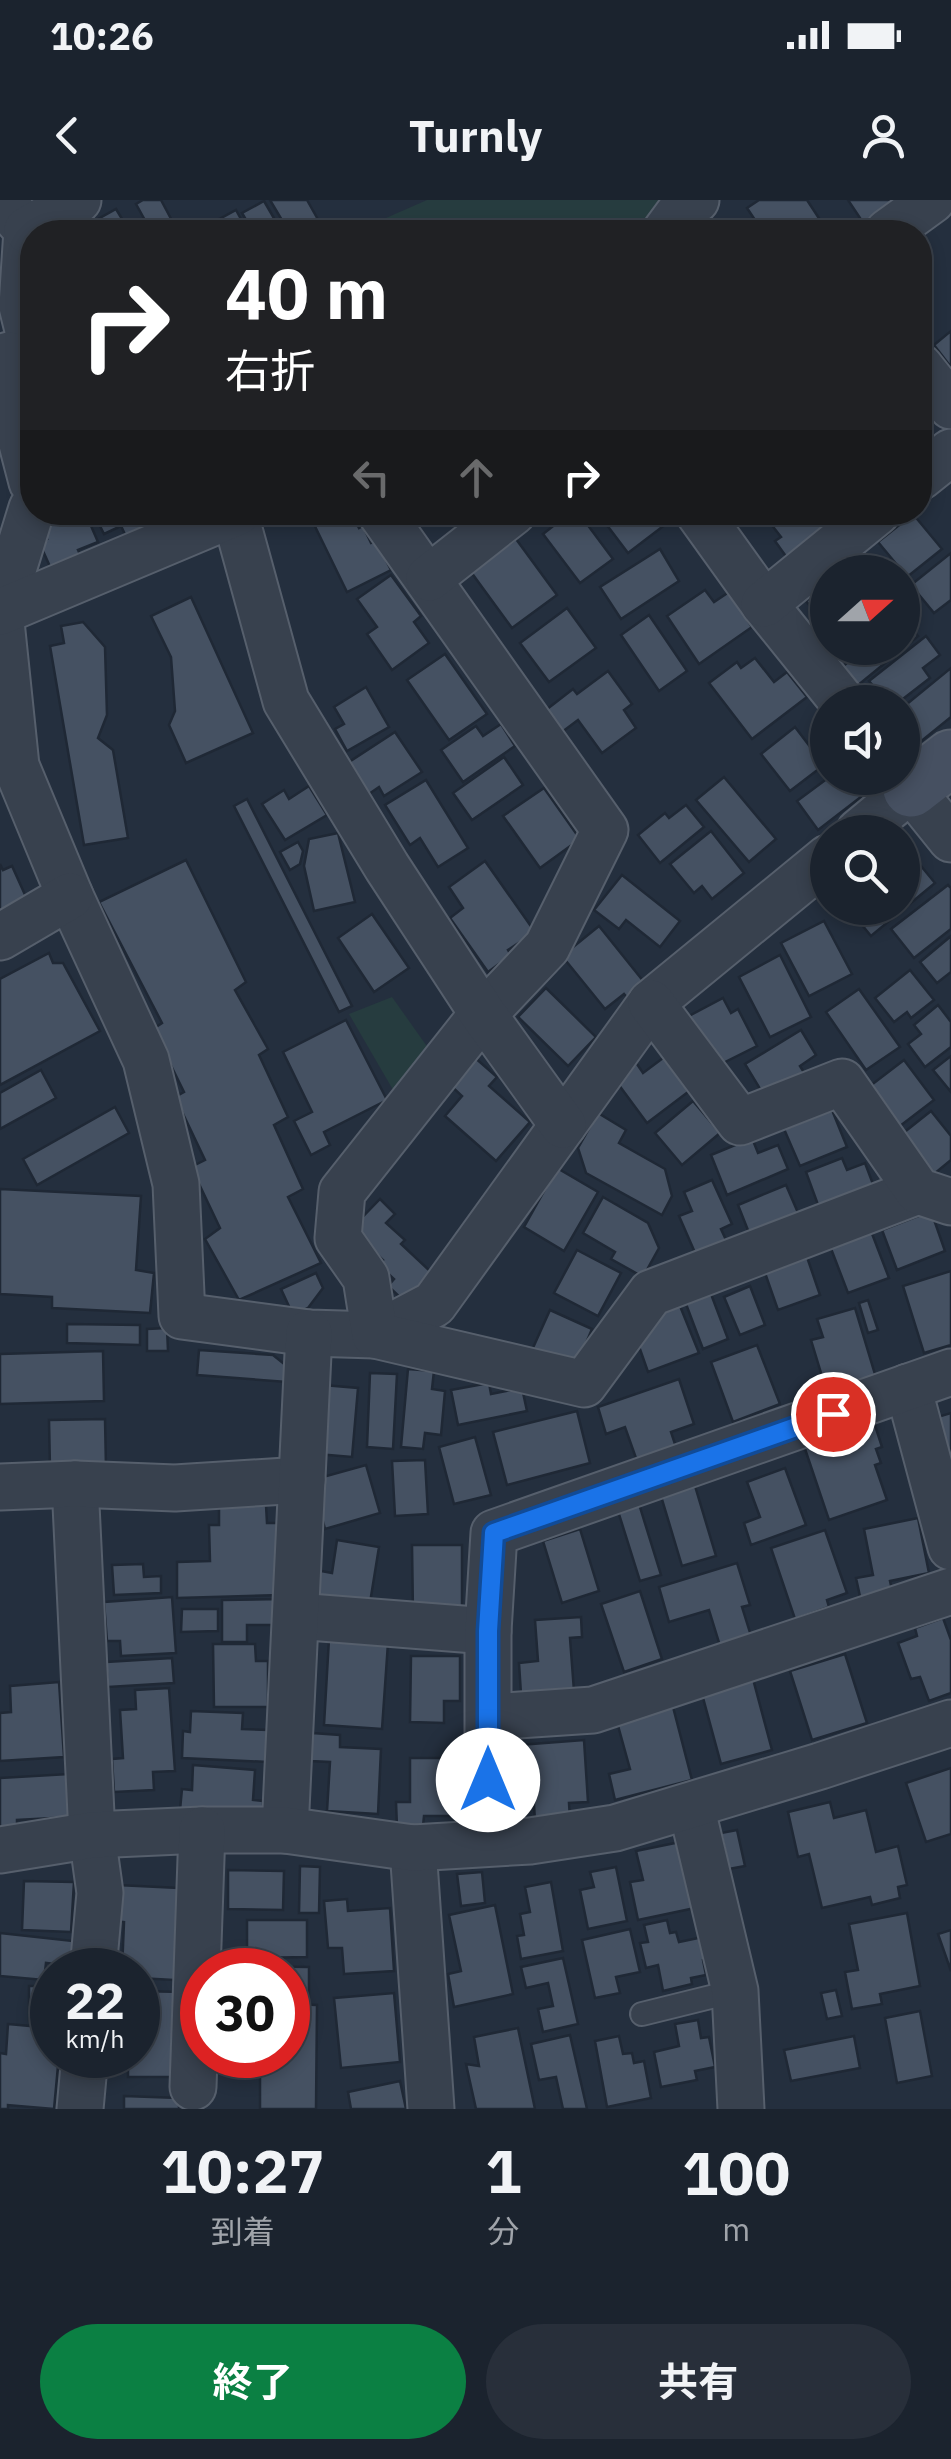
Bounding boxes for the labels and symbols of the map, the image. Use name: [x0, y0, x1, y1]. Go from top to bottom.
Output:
north arrow: [810, 555, 920, 665]
pin: [791, 1372, 876, 1457]
position arrow: [436, 1728, 540, 1832]
speed limit sign: 30: [180, 1948, 310, 2078]

